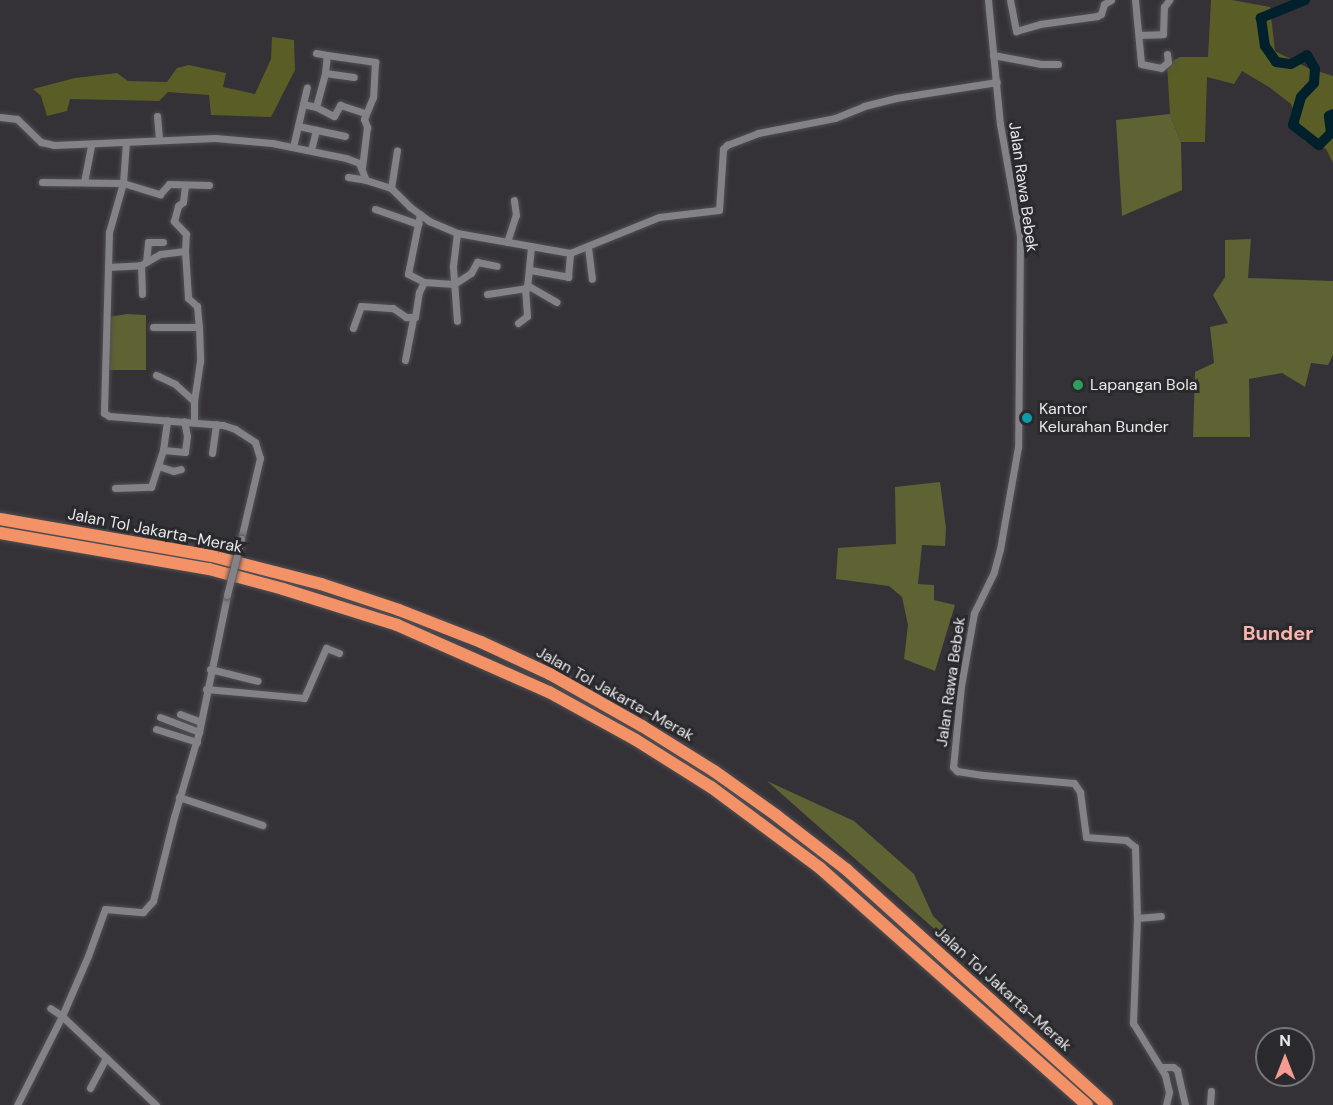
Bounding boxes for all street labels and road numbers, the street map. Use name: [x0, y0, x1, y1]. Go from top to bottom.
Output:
street label: Jalan Rawa Bebek: [1004, 121, 1042, 253]
street label: Jalan Tol Jakarta–Merak: [66, 505, 244, 557]
street label: Jalan Rawa Bebek: [932, 616, 970, 748]
street label: Jalan Tol Jakarta–Merak: [533, 643, 697, 745]
street label: Jalan Tol Jakarta–Merak: [931, 922, 1075, 1056]

